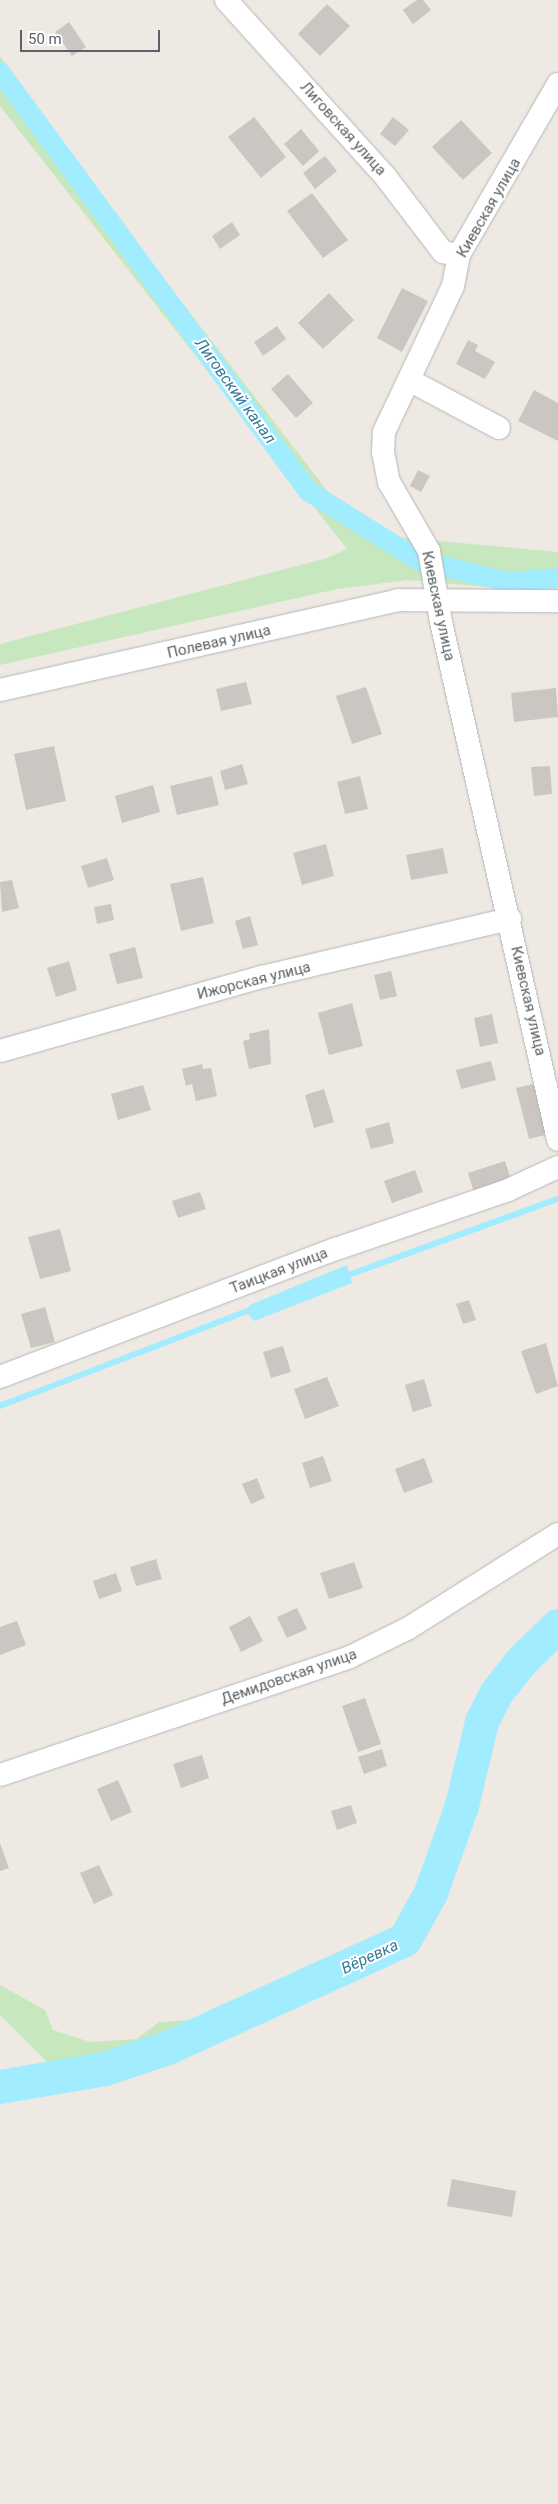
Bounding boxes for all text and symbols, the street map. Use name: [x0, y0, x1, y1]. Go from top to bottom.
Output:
scale bar: [22, 20, 162, 52]
text: 50 m: [28, 30, 62, 48]
street label: Лиговская улица: [296, 78, 390, 180]
street label: Киевская улица: [453, 155, 525, 261]
water label: Лиговский канал: [190, 335, 280, 447]
street label: Киевская улица: [418, 549, 458, 663]
street label: Полевая улица: [166, 621, 272, 663]
street label: Киевская улица: [507, 944, 549, 1058]
street label: Ижорская улица: [195, 958, 313, 1004]
street label: Таицкая улица: [228, 1244, 330, 1298]
street label: Демидовская улица: [219, 1645, 359, 1709]
water label: Вёревка: [339, 1936, 401, 1978]

